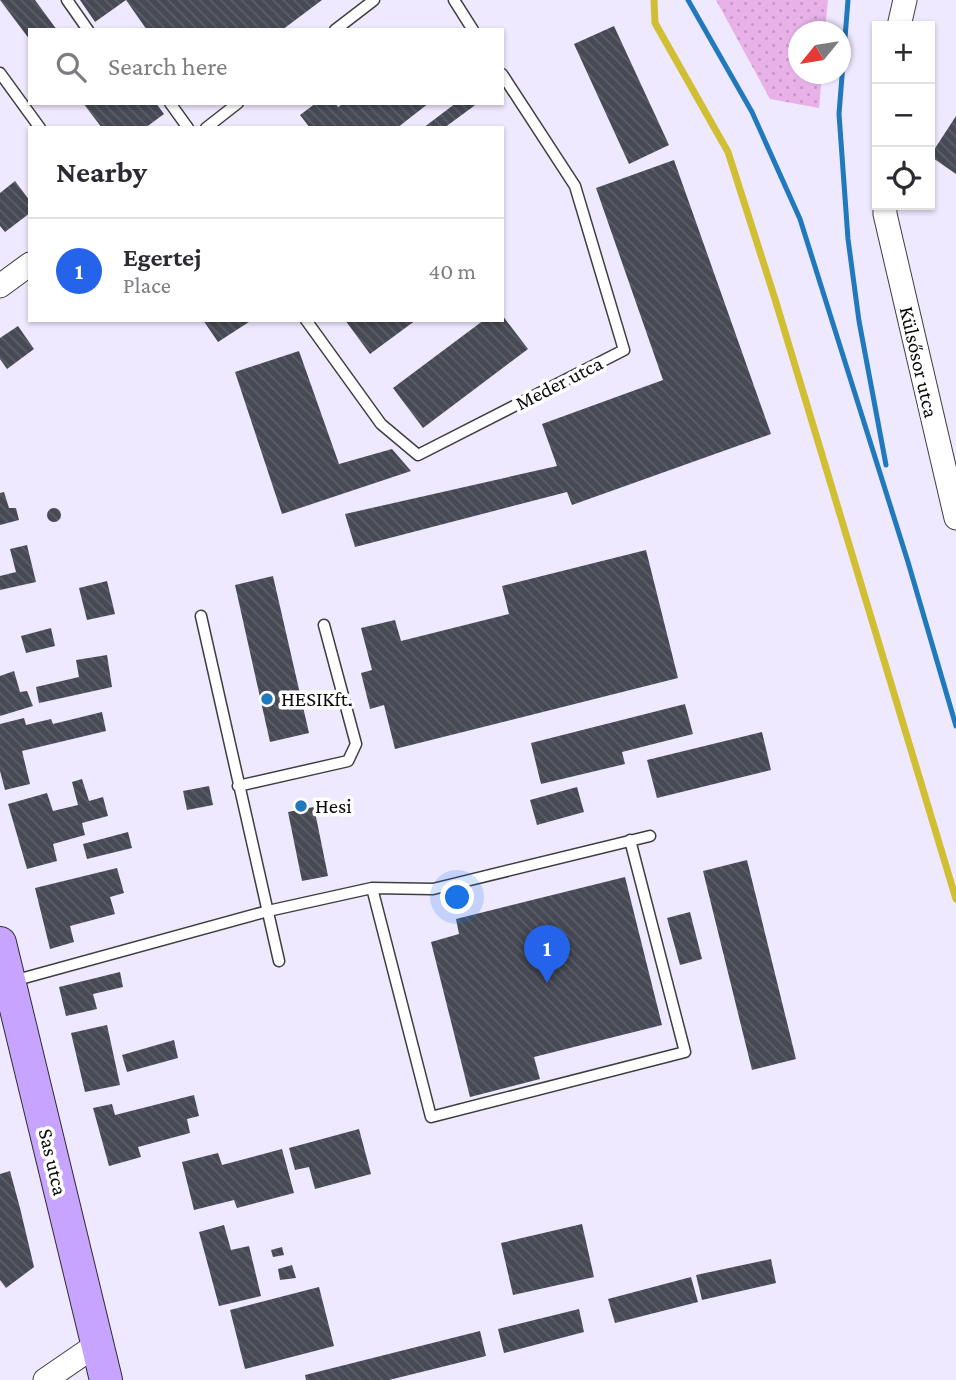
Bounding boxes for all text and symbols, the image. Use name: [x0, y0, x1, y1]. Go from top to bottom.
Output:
north arrow: [788, 21, 851, 84]
map controls: [872, 21, 935, 210]
button: +: [872, 21, 935, 84]
search box: [28, 28, 504, 105]
icon: search: [52, 48, 90, 86]
text: Search here: [108, 52, 227, 81]
button: −: [872, 84, 935, 147]
button: locate: [872, 147, 935, 210]
text: Nearby: [56, 155, 147, 188]
text: Egertej: [123, 243, 201, 272]
text: 1: [75, 258, 83, 284]
text: 40 m: [428, 258, 476, 284]
text: Place: [123, 272, 171, 298]
street label: Külsősor utca: [895, 304, 944, 420]
street label: Meder utca: [511, 351, 607, 415]
place label: HESIKft.: [281, 687, 352, 711]
marker: HESIKft.: [259, 691, 275, 707]
place label: Hesi: [315, 794, 352, 818]
marker: Hesi: [293, 798, 309, 814]
your location: [440, 880, 474, 914]
pin: 1: [524, 925, 570, 983]
street label: Sas utca: [34, 1126, 72, 1198]

